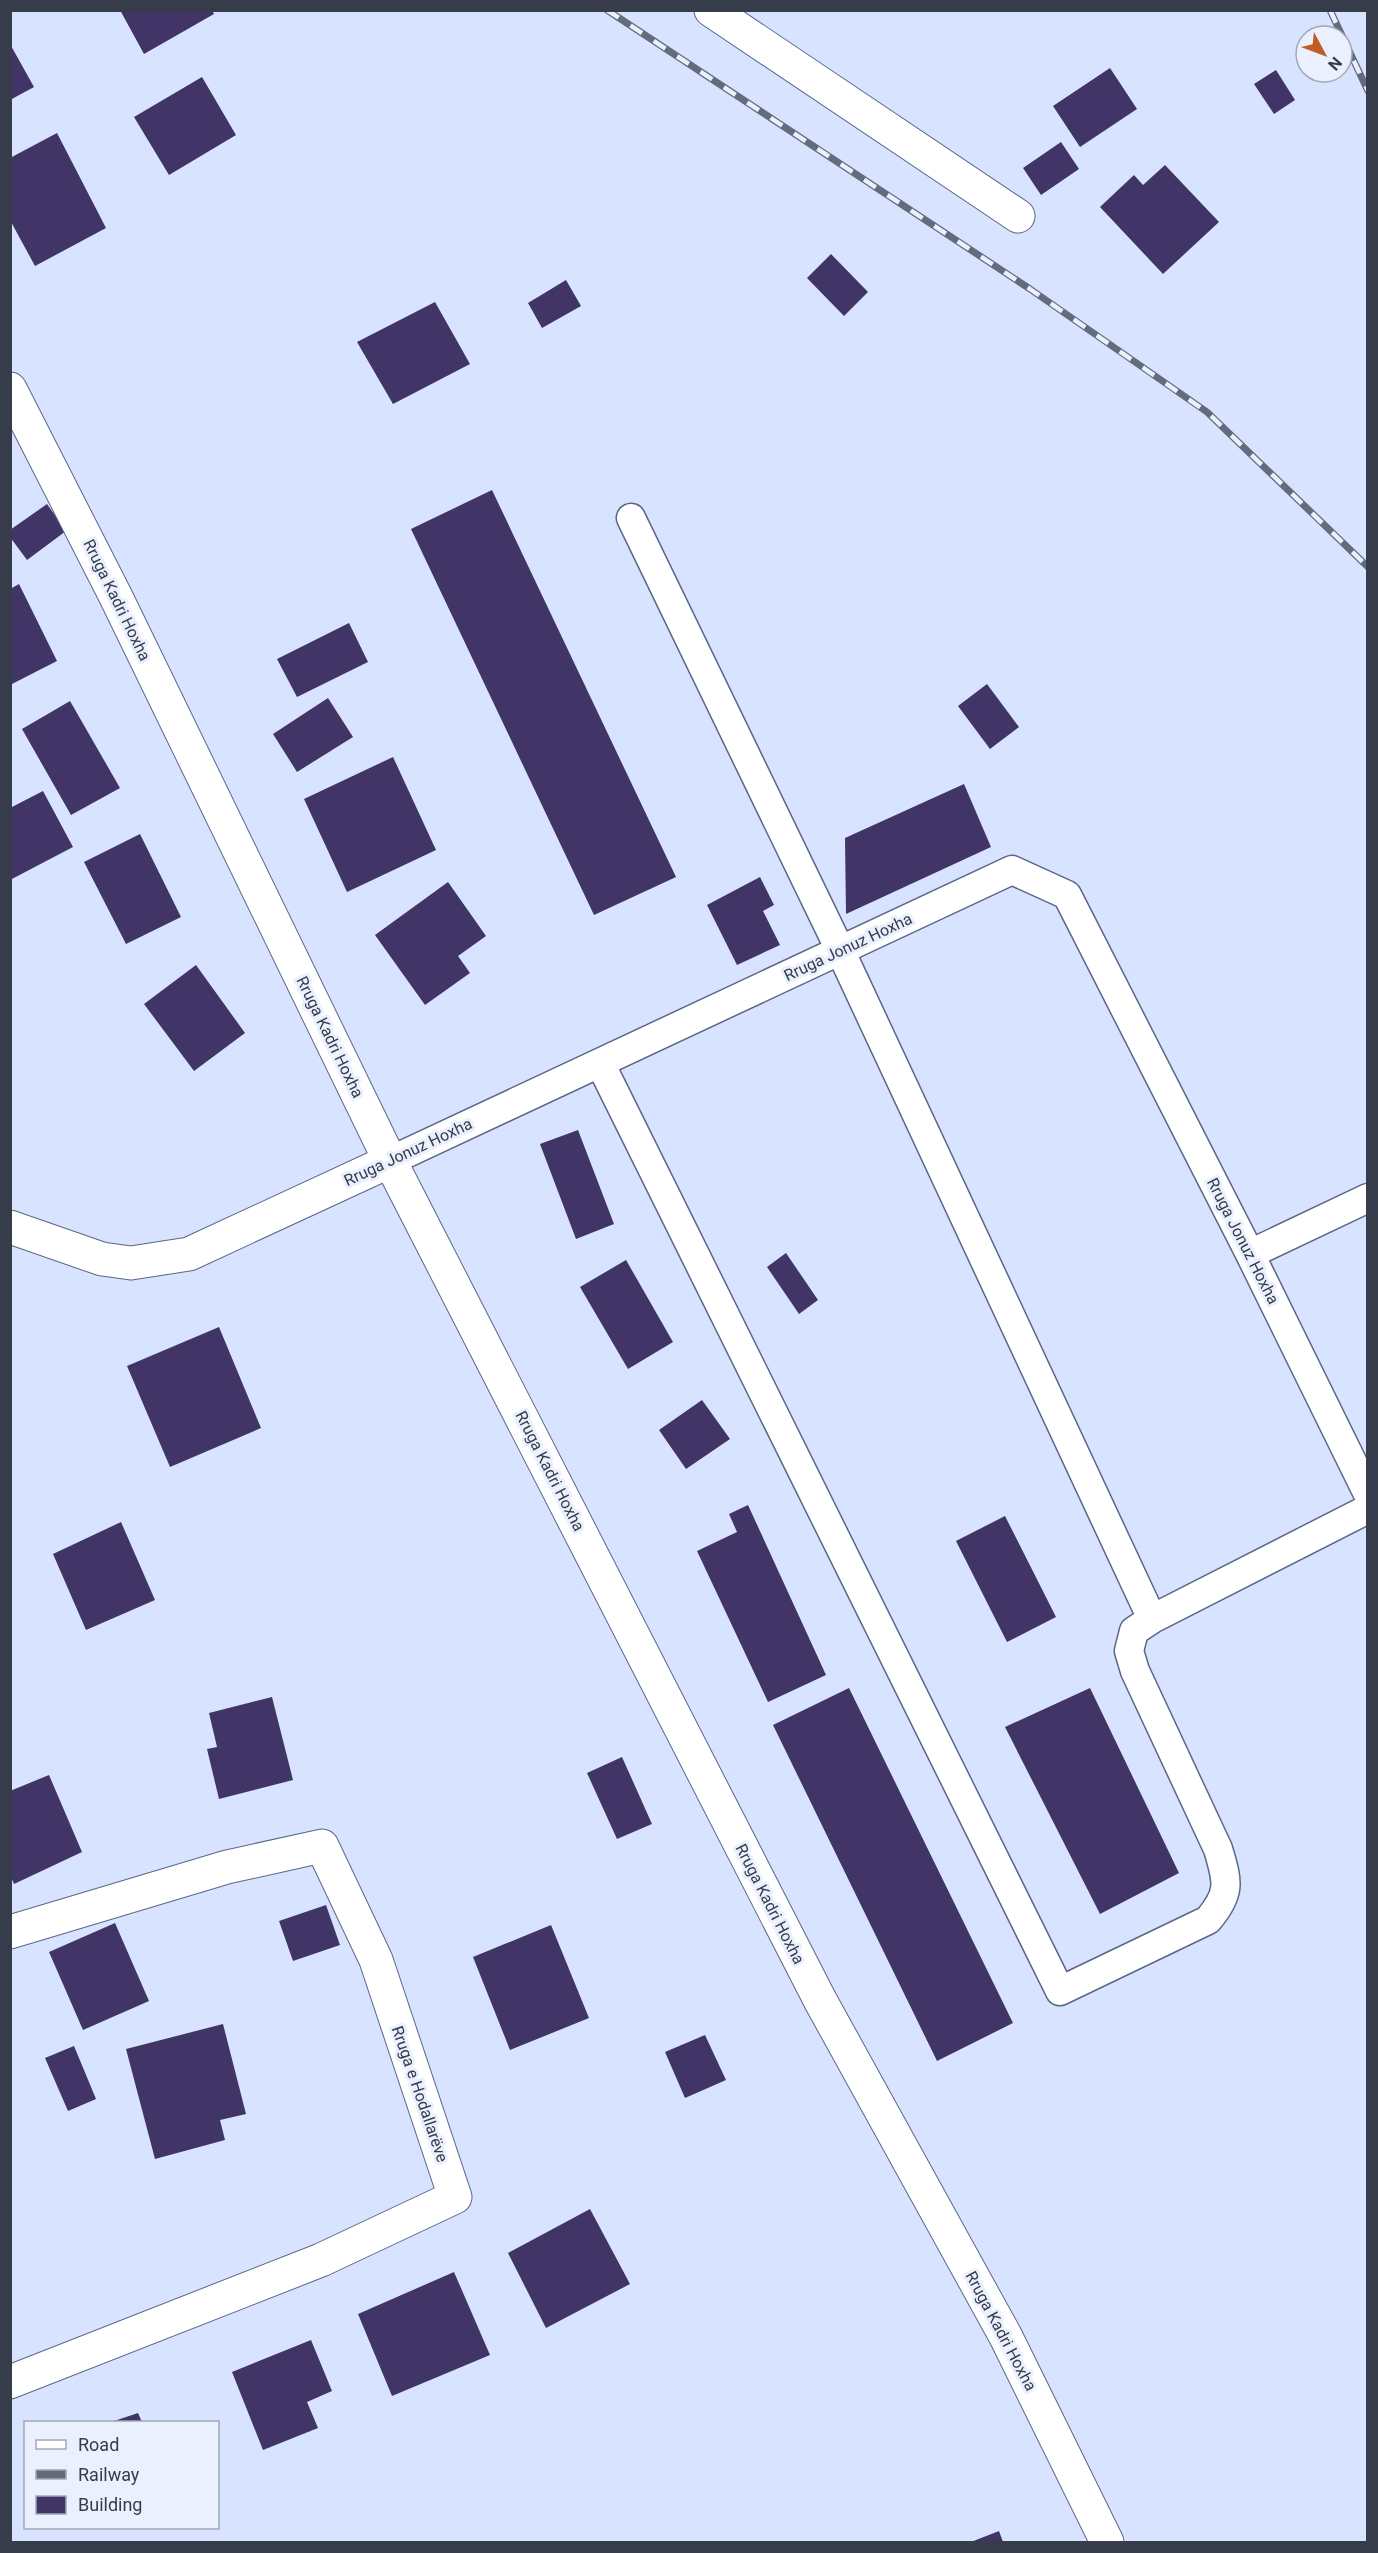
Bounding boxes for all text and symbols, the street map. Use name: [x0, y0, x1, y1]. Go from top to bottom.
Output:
north arrow: [1294, 24, 1354, 84]
text: N: [1324, 53, 1346, 74]
street label: Rruga Kadri Hoxha: [79, 536, 155, 664]
street label: Rruga Jonuz Hoxha: [781, 909, 915, 985]
street label: Rruga Kadri Hoxha: [292, 973, 368, 1101]
street label: Rruga Jonuz Hoxha: [341, 1114, 475, 1190]
street label: Rruga Jonuz Hoxha: [1203, 1175, 1283, 1307]
street label: Rruga Kadri Hoxha: [511, 1408, 589, 1534]
street label: Rruga Kadri Hoxha: [731, 1841, 809, 1967]
street label: Rruga e Hodallarëve: [388, 2023, 452, 2165]
street label: Rruga Kadri Hoxha: [961, 2268, 1041, 2394]
legend: [24, 2421, 219, 2529]
text: Road: [78, 2434, 119, 2455]
text: Railway: [78, 2464, 140, 2485]
text: Building: [78, 2494, 142, 2515]

